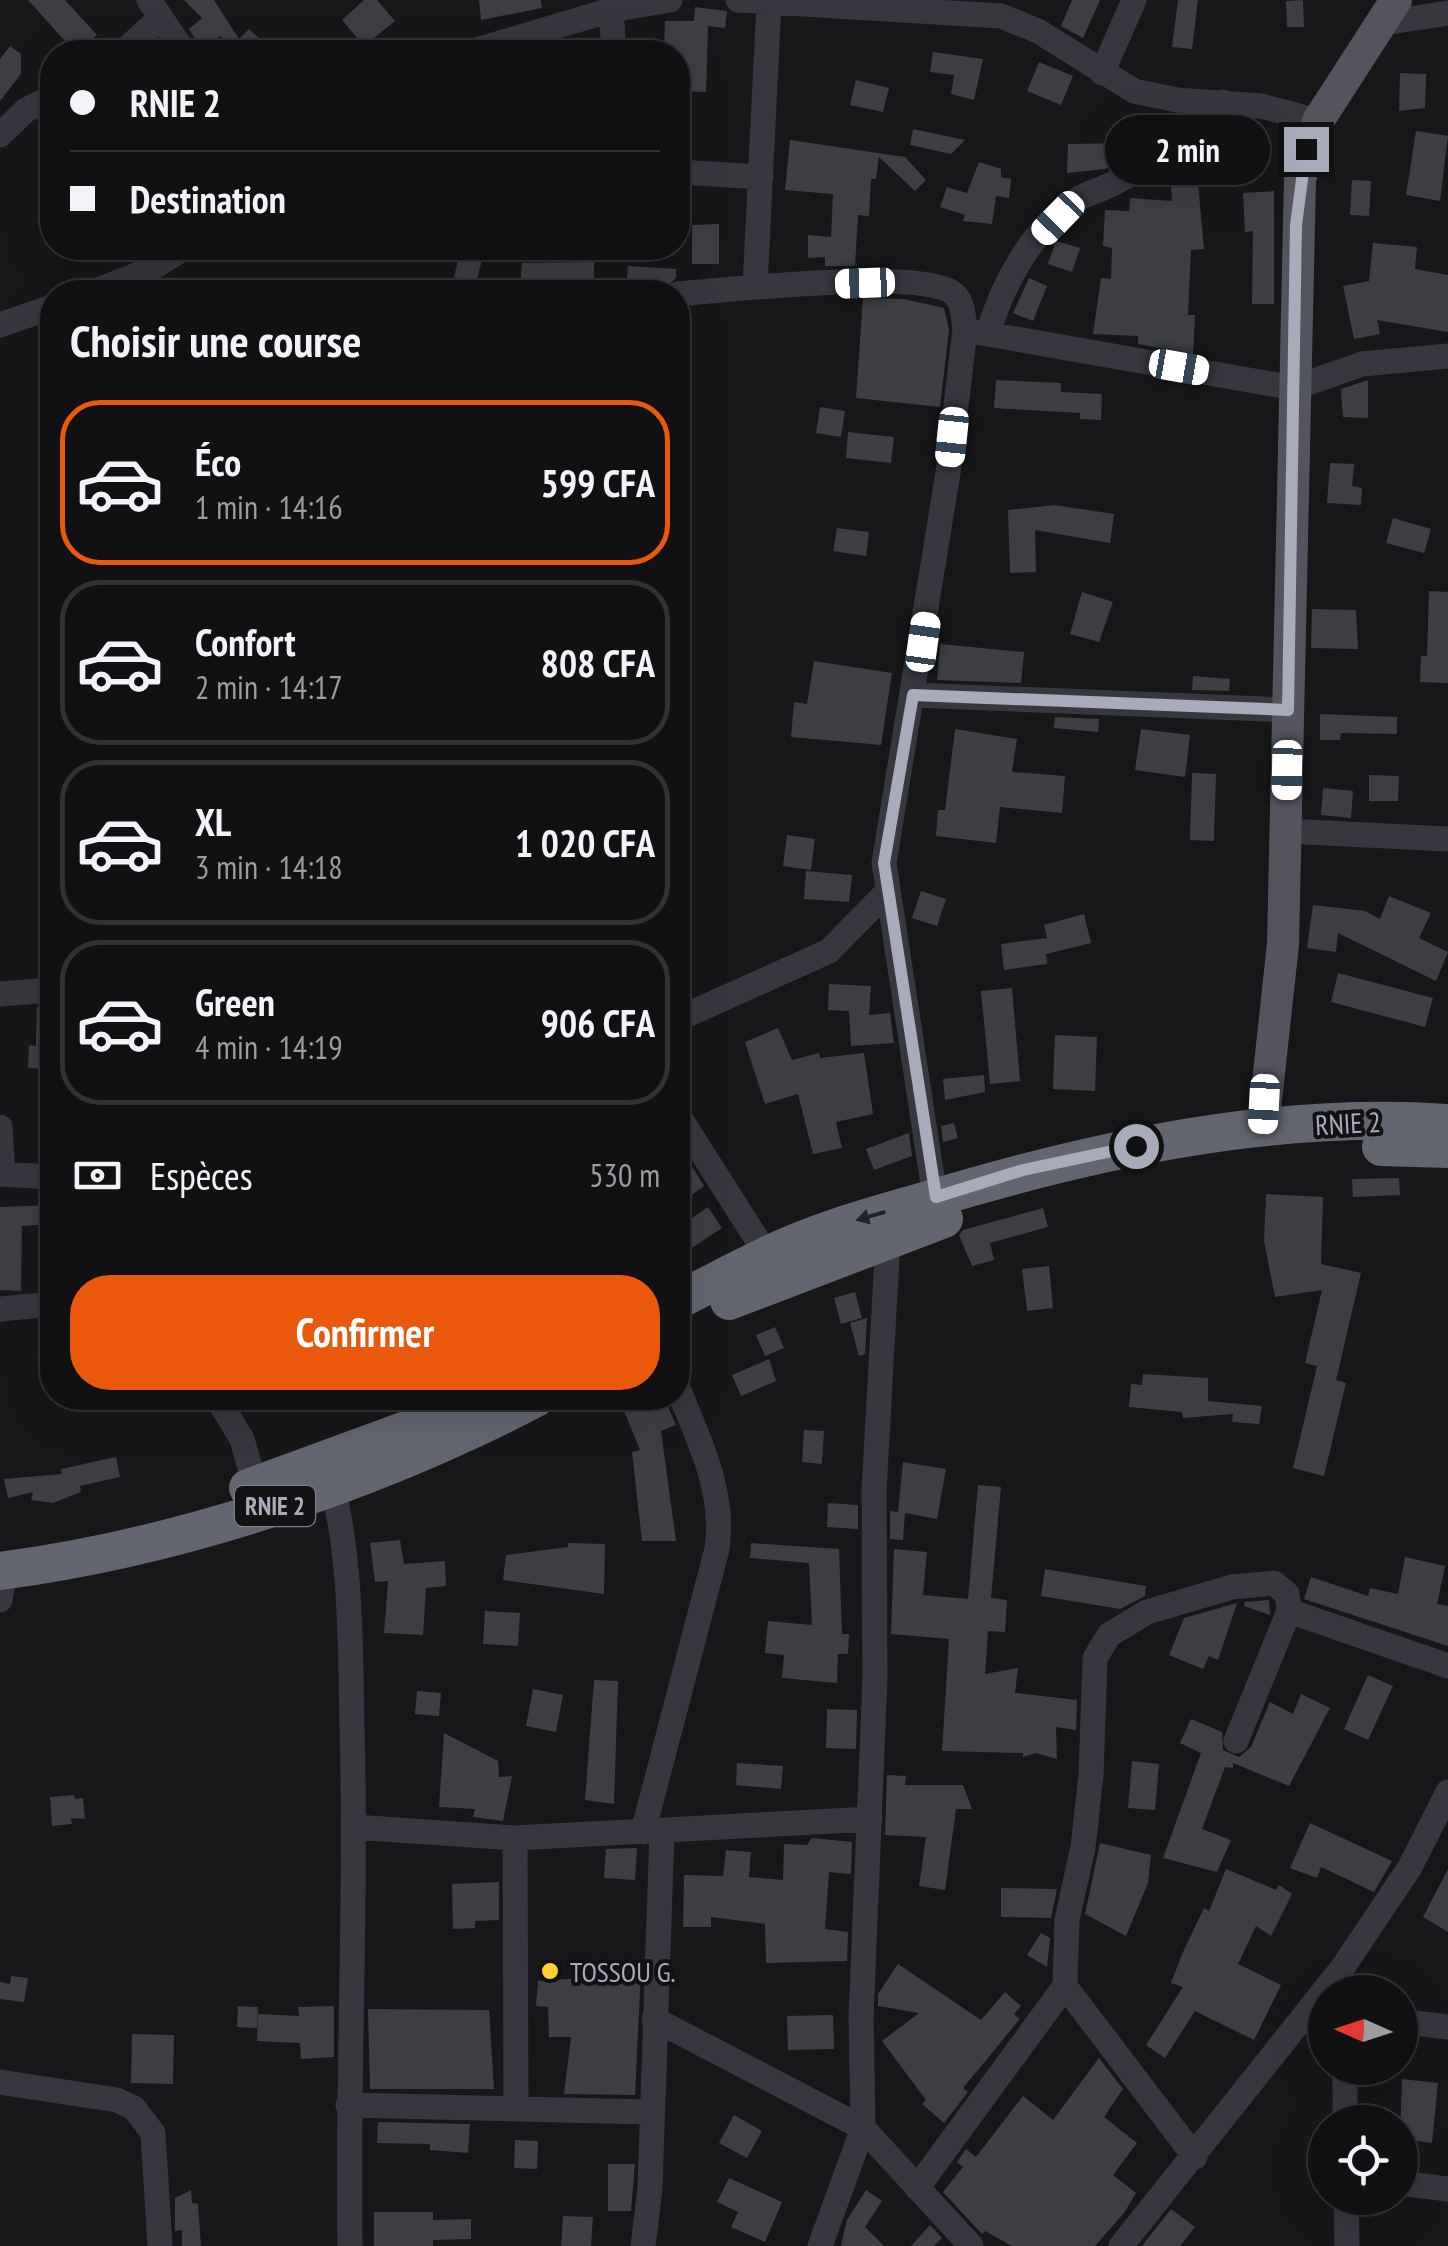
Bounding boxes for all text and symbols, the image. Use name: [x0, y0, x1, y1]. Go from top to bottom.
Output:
text: RNIE 2: [130, 78, 221, 127]
callout: 2 min: [1106, 114, 1271, 184]
route end: [1284, 127, 1329, 172]
text: 2 min: [1155, 129, 1220, 171]
text: Destination: [130, 174, 286, 223]
car: [1026, 186, 1090, 250]
car: [834, 267, 896, 299]
text: Choisir une course: [70, 311, 361, 369]
car: [1147, 347, 1211, 387]
car: [934, 406, 970, 468]
text: Éco: [195, 437, 241, 486]
icon: car: [75, 438, 165, 528]
text: 599 CFA: [541, 458, 655, 507]
text: 1 min · 14:16: [195, 486, 343, 528]
car: [904, 610, 942, 674]
text: Confort: [195, 617, 295, 666]
icon: car: [75, 618, 165, 708]
text: 808 CFA: [541, 638, 655, 687]
text: 2 min · 14:17: [195, 666, 343, 708]
car: [1271, 740, 1303, 800]
text: XL: [195, 797, 231, 846]
icon: car: [75, 798, 165, 888]
text: 1 020 CFA: [515, 818, 655, 867]
text: 3 min · 14:18: [195, 846, 343, 888]
text: Green: [195, 977, 275, 1026]
icon: car: [75, 978, 165, 1068]
text: 906 CFA: [541, 998, 655, 1047]
text: 4 min · 14:19: [195, 1026, 343, 1068]
car: [1247, 1073, 1281, 1135]
street label: RNIE 2: [1314, 1103, 1382, 1143]
route start: [1114, 1124, 1159, 1169]
icon: cash: [70, 1148, 125, 1203]
text: Espèces: [150, 1151, 253, 1200]
text: 530 m: [589, 1154, 660, 1196]
one-way arrow: [856, 1209, 886, 1224]
button: Confirmer: [70, 1275, 660, 1390]
road number: RNIE 2: [235, 1486, 315, 1526]
place label: TOSSOU G.: [570, 1953, 675, 1990]
marker: TOSSOU G.: [539, 1960, 561, 1982]
north arrow: [1308, 1975, 1418, 2085]
map controls: [1308, 1975, 1418, 2215]
button: locate: [1308, 2105, 1418, 2215]

